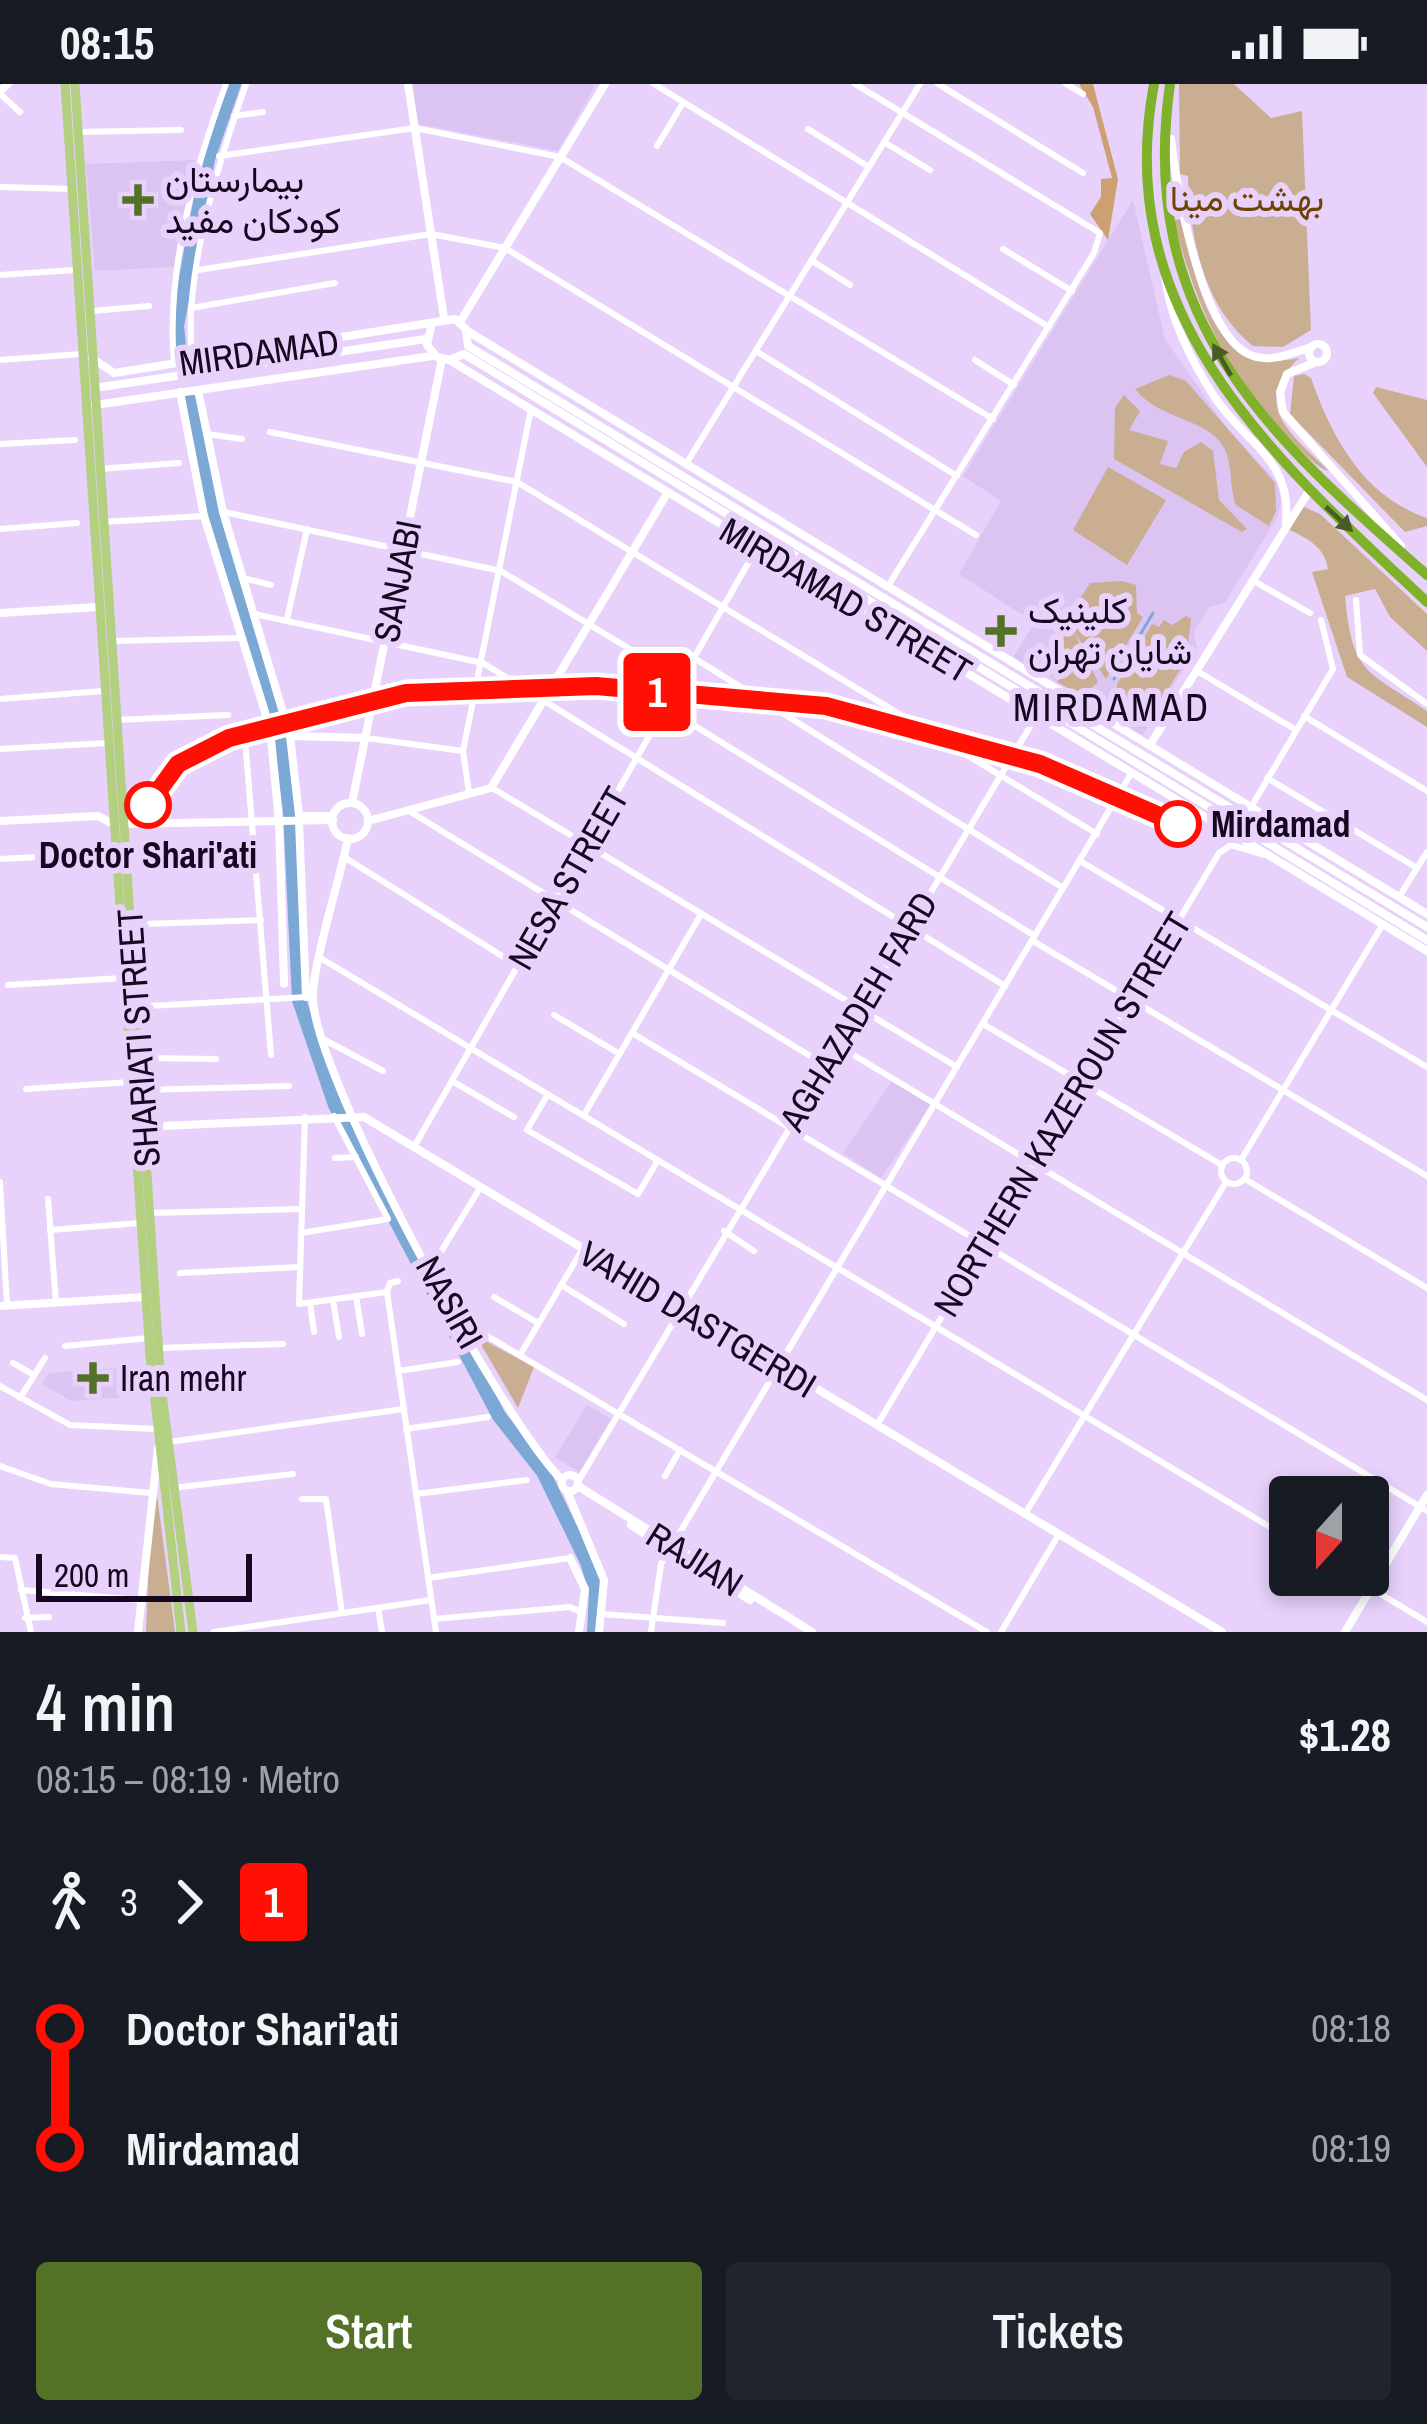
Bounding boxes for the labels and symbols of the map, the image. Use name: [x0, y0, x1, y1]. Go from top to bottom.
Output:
place label: بیمارستان کودکان مفید: [165, 155, 341, 244]
park label: بهشت مينا: [1170, 174, 1324, 222]
marker: بیمارستان کودکان مفید: [122, 184, 154, 216]
street label: MIRDAMAD: [176, 317, 342, 387]
one-way arrow: [1212, 343, 1233, 377]
one-way arrow: [1324, 505, 1353, 532]
street label: MIRDAMAD STREET: [711, 506, 981, 694]
street label: SANJABI: [362, 516, 432, 646]
place label: کلینیک شایان تهران: [1028, 586, 1192, 675]
marker: کلینیک شایان تهران: [985, 615, 1017, 647]
line badge: 1: [618, 653, 696, 731]
district label: MIRDAMAD: [1013, 681, 1211, 733]
street label: NESA STREET: [496, 778, 640, 978]
marker: Doctor Shari'ati: [126, 783, 170, 827]
place label: Mirdamad: [1211, 800, 1350, 848]
marker: Mirdamad: [1156, 802, 1200, 846]
place label: Doctor Shari'ati: [39, 831, 257, 879]
street label: AGHAZADEH FARD: [767, 883, 948, 1140]
street label: NORTHERN KAZEROUN STREET: [922, 903, 1202, 1325]
street label: SHARIATI STREET: [105, 907, 171, 1169]
street label: VAHID DASTGERDI: [571, 1229, 825, 1409]
street label: NASIRI: [405, 1247, 495, 1357]
place label: Iran mehr: [120, 1354, 246, 1402]
marker: Iran mehr: [77, 1362, 109, 1394]
north arrow: [1269, 1476, 1389, 1596]
street label: RAJIAN: [638, 1511, 752, 1607]
scale bar: [36, 1548, 252, 1601]

